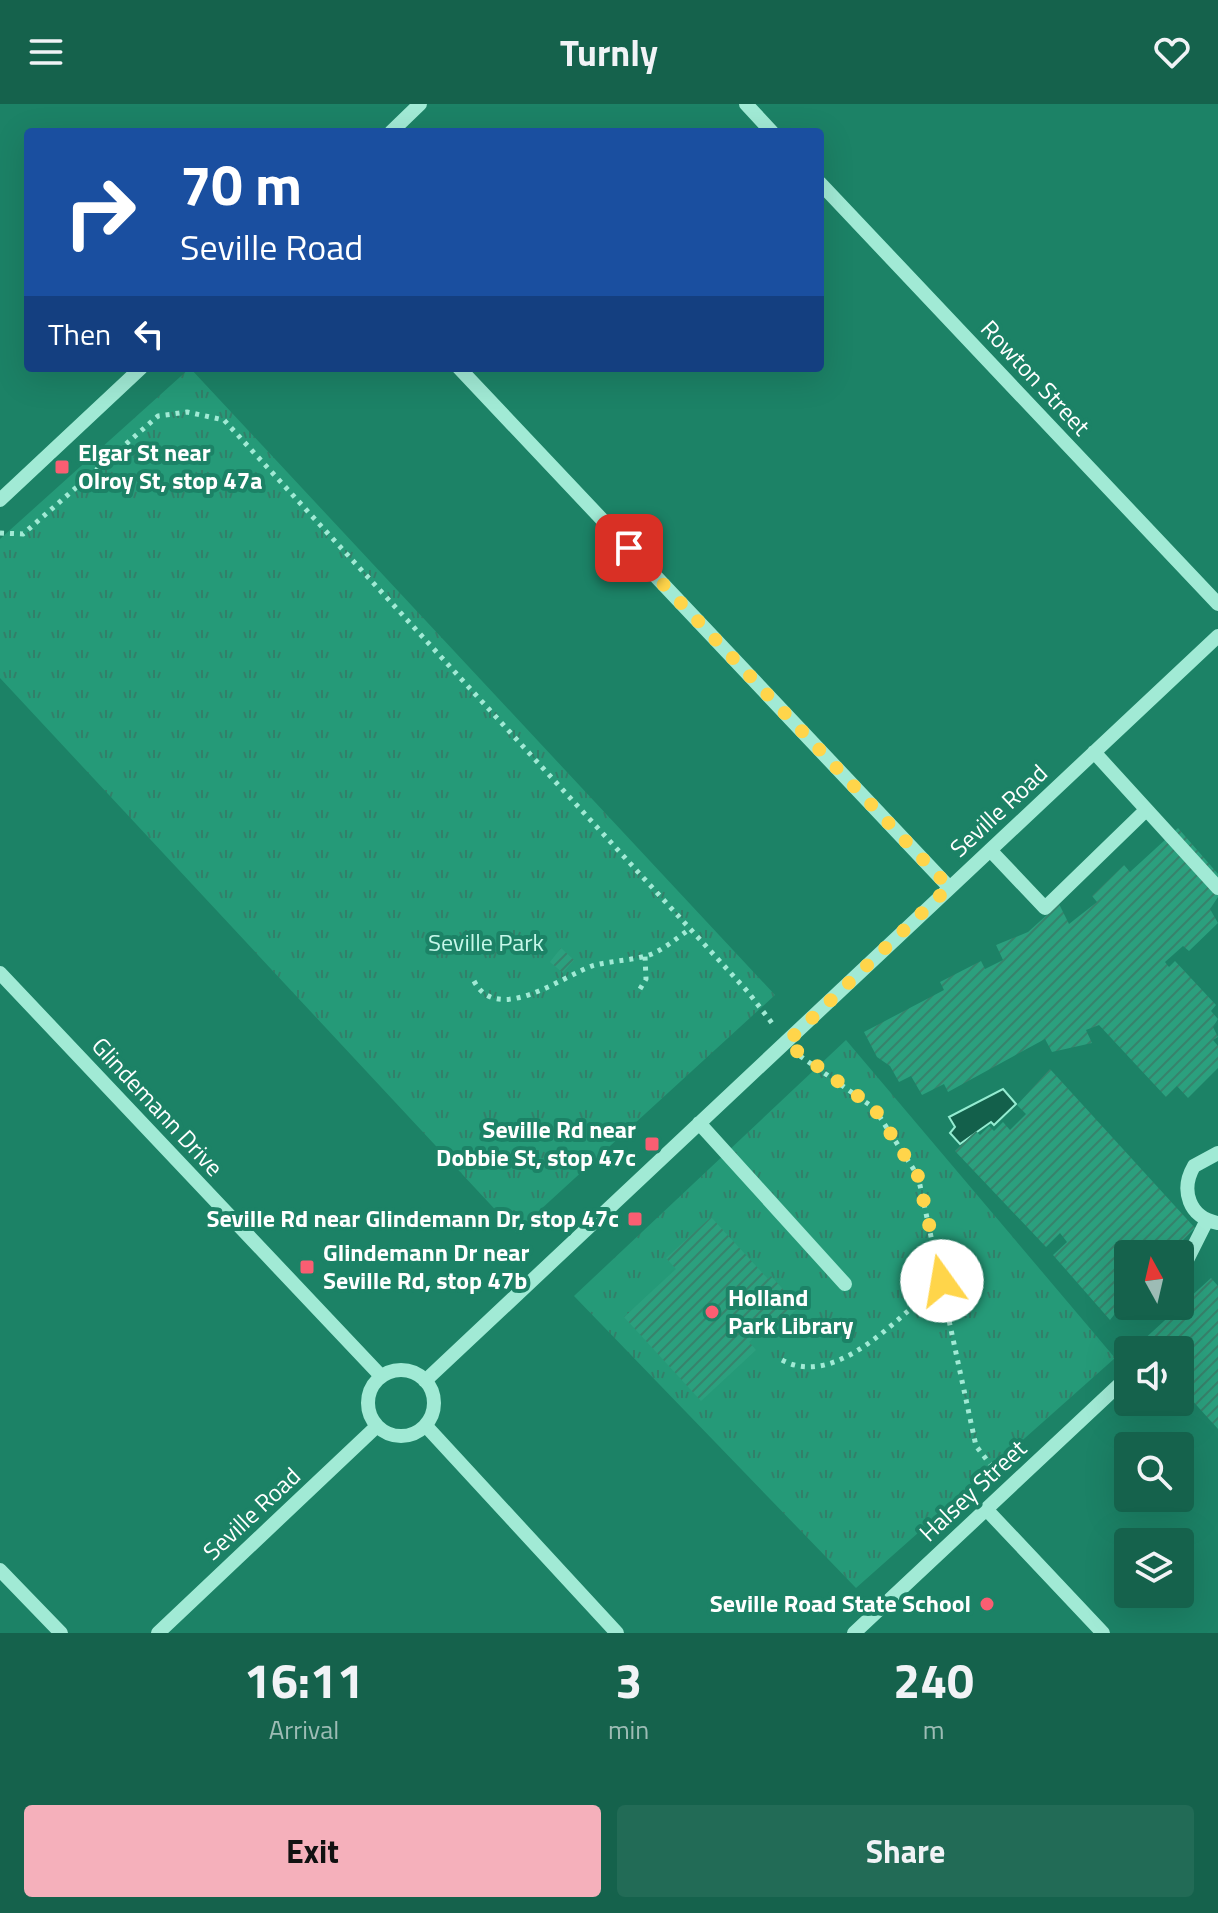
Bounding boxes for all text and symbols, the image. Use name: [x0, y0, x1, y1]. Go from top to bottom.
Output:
text: Turnly: [560, 25, 658, 80]
icon: menu: [24, 30, 68, 74]
icon: heart: [1150, 30, 1194, 74]
text: 70 m: [180, 142, 302, 227]
icon: right: [48, 160, 152, 264]
text: Seville Road: [180, 219, 363, 274]
text: Then: [48, 311, 111, 357]
street label: Rowton Street: [973, 311, 1099, 444]
icon: left: [127, 312, 171, 356]
place label: Elgar St near Olroy St, stop 47a: [78, 434, 262, 498]
marker: Elgar St near Olroy St, stop 47a: [53, 458, 71, 476]
pin: [595, 514, 663, 582]
icon: arrive: [607, 526, 651, 570]
street label: Seville Road: [941, 755, 1055, 865]
park label: Seville Park: [428, 924, 545, 960]
street label: Glindemann Drive: [84, 1029, 232, 1184]
place label: Seville Rd near Dobbie St, stop 47c: [436, 1111, 636, 1175]
marker: Seville Rd near Dobbie St, stop 47c: [643, 1135, 661, 1153]
place label: Seville Rd near Glindemann Dr, stop 47c: [206, 1200, 619, 1236]
marker: Seville Rd near Glindemann Dr, stop 47c: [626, 1210, 644, 1228]
place label: Glindemann Dr near Seville Rd, stop 47b: [323, 1234, 530, 1298]
position arrow: [900, 1239, 984, 1323]
north arrow: [1114, 1240, 1194, 1320]
map controls: [1114, 1240, 1194, 1608]
marker: Glindemann Dr near Seville Rd, stop 47b: [298, 1258, 316, 1276]
place label: Holland Park Library: [728, 1279, 854, 1343]
marker: Holland Park Library: [703, 1303, 721, 1321]
button: sound: [1114, 1336, 1194, 1416]
street label: Halsey Street: [910, 1430, 1035, 1550]
button: search: [1114, 1432, 1194, 1512]
street label: Seville Road: [194, 1458, 308, 1568]
button: layers: [1114, 1528, 1194, 1608]
place label: Seville Road State School: [710, 1585, 971, 1621]
marker: Seville Road State School: [978, 1595, 996, 1613]
text: 16:11: [244, 1644, 364, 1717]
text: 3: [615, 1644, 642, 1717]
text: 240: [893, 1644, 974, 1717]
text: Arrival: [269, 1710, 339, 1749]
text: min: [608, 1710, 649, 1749]
text: m: [923, 1710, 945, 1749]
button: Exit: [24, 1805, 601, 1897]
button: Share: [617, 1805, 1194, 1897]

